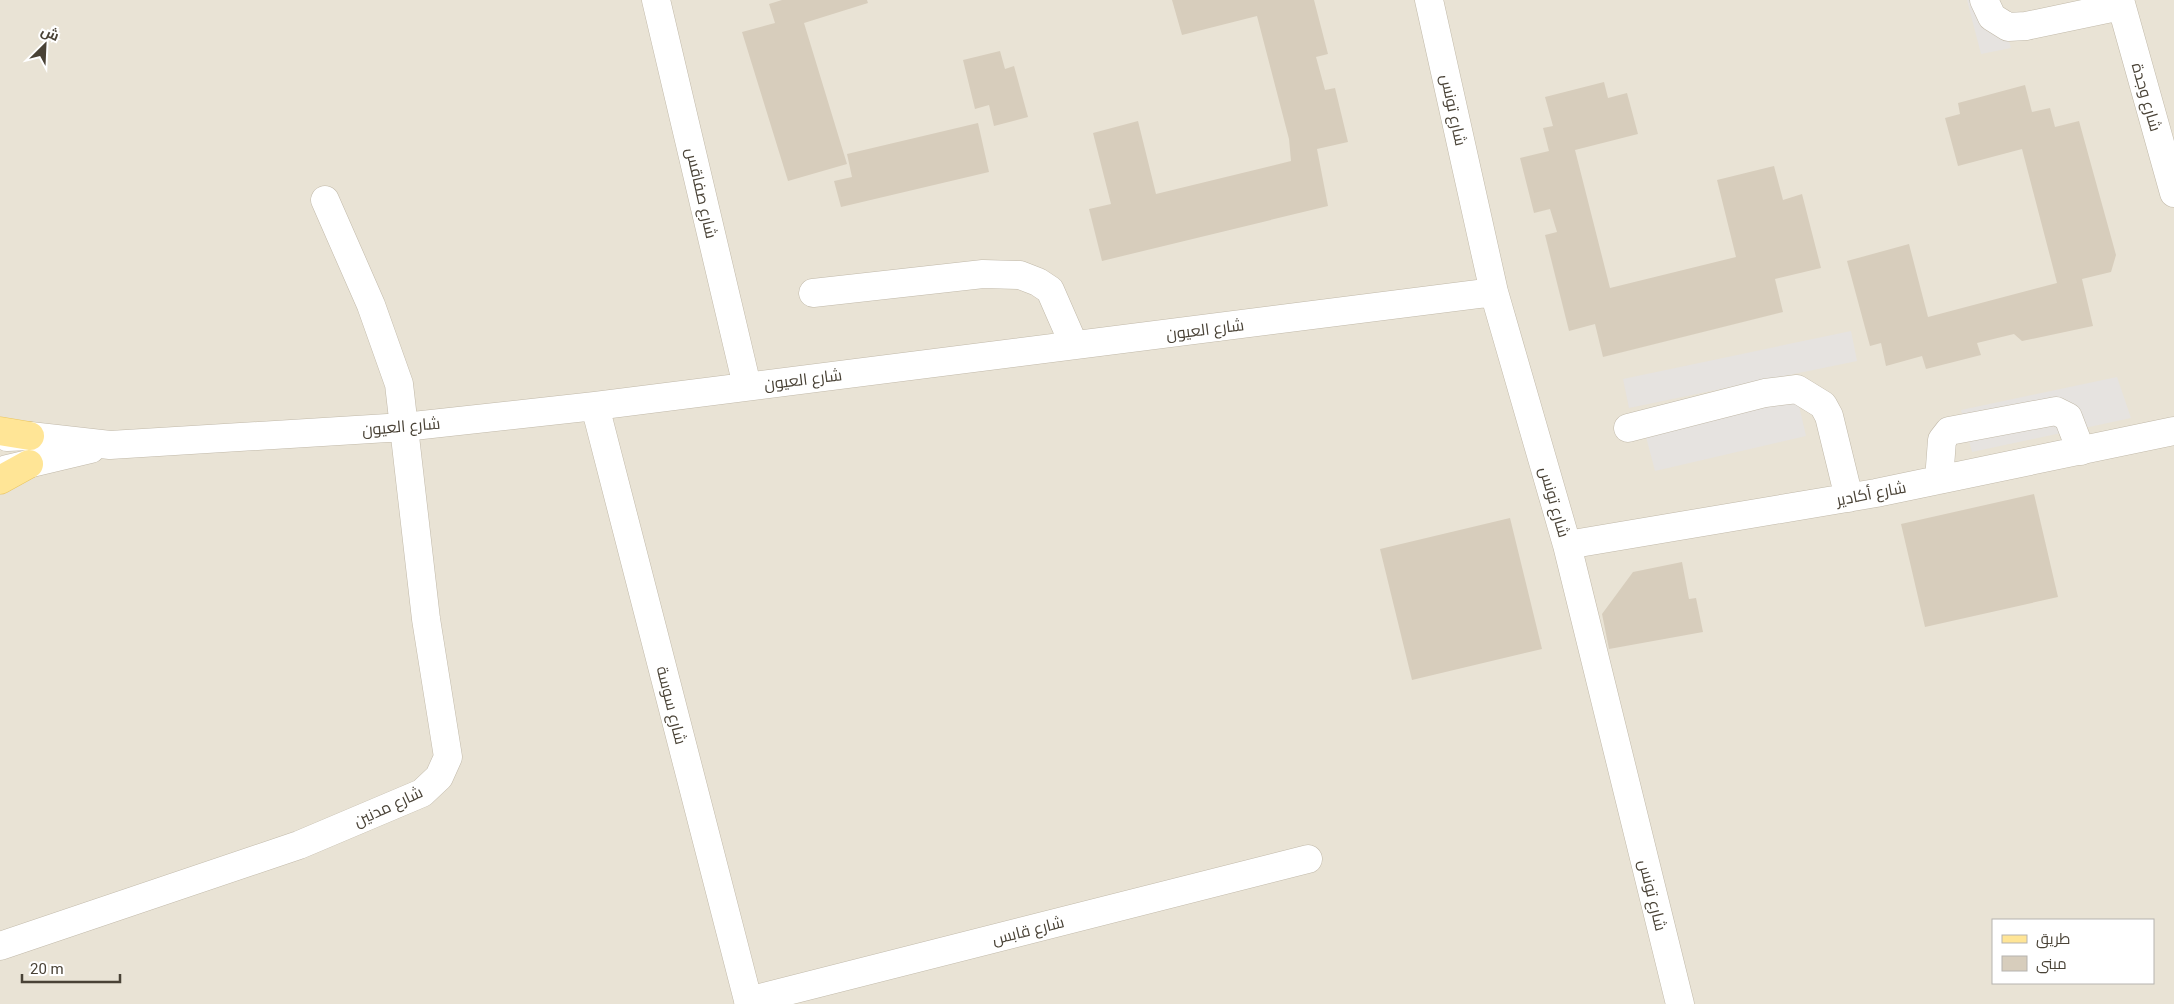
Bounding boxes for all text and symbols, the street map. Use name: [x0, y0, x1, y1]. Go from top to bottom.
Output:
north arrow: [20, 20, 70, 70]
text: ش: [38, 22, 62, 45]
street label: شارع وجدة: [2126, 61, 2165, 134]
street label: شارع تونس: [1435, 73, 1470, 148]
street label: شارع صفاقس: [680, 146, 721, 241]
street label: شارع العيون: [1165, 315, 1245, 346]
street label: شارع العيون: [763, 365, 843, 396]
street label: شارع العيون: [361, 414, 441, 441]
street label: شارع تونس: [1533, 465, 1574, 540]
street label: شارع أكادير: [1834, 477, 1908, 512]
street label: شارع سوسة: [651, 664, 690, 747]
street label: شارع مدنين: [351, 782, 427, 833]
street label: شارع تونس: [1633, 858, 1671, 933]
street label: شارع قابس: [990, 912, 1067, 951]
legend: [1992, 919, 2154, 984]
text: طريق: [2036, 930, 2070, 949]
scale bar: [22, 952, 120, 984]
text: مبنى: [2036, 955, 2067, 974]
text: 20 m: [30, 960, 64, 978]

